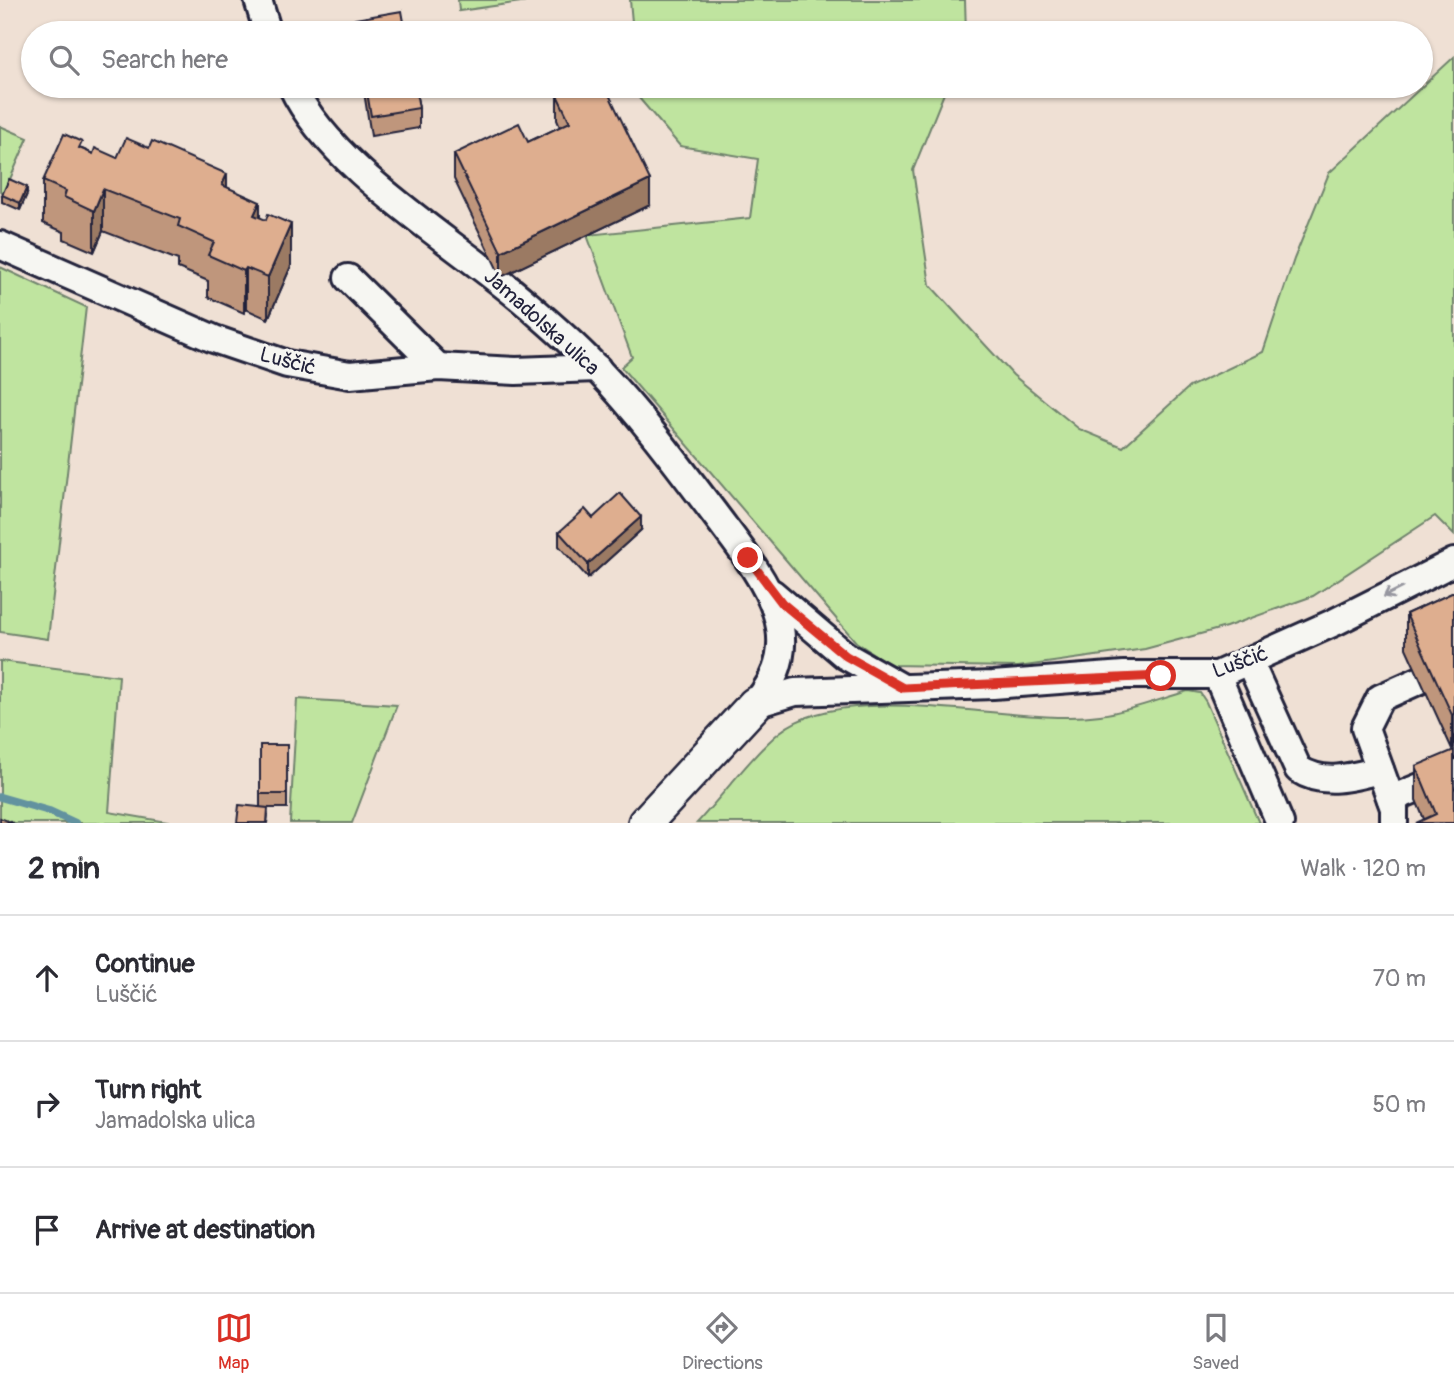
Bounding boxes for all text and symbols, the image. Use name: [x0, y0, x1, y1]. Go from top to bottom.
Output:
search box: [21, 21, 1433, 98]
icon: search: [45, 41, 83, 79]
text: Search here: [101, 44, 228, 76]
street label: Jamadolska ulica: [478, 263, 605, 381]
street label: Luščić: [257, 341, 319, 382]
route end: [732, 542, 763, 573]
one-way arrow: [1383, 586, 1404, 600]
street label: Luščić: [1209, 640, 1272, 685]
route start: [1145, 660, 1176, 691]
text: 2 min: [28, 850, 100, 887]
text: Walk · 120 m: [1300, 854, 1426, 883]
text: Continue: [95, 948, 195, 980]
icon: ahead: [28, 959, 66, 997]
text: 70 m: [1373, 964, 1426, 993]
text: Luščić: [95, 980, 158, 1009]
text: Turn right: [95, 1074, 201, 1106]
icon: right: [28, 1085, 66, 1123]
text: 50 m: [1372, 1090, 1426, 1119]
text: Jamadolska ulica: [95, 1106, 256, 1135]
icon: arrive: [28, 1211, 66, 1249]
text: Arrive at destination: [95, 1214, 315, 1246]
tab: Map: [215, 1309, 253, 1375]
tab: Directions: [682, 1309, 763, 1375]
tab: Saved: [1192, 1309, 1239, 1375]

